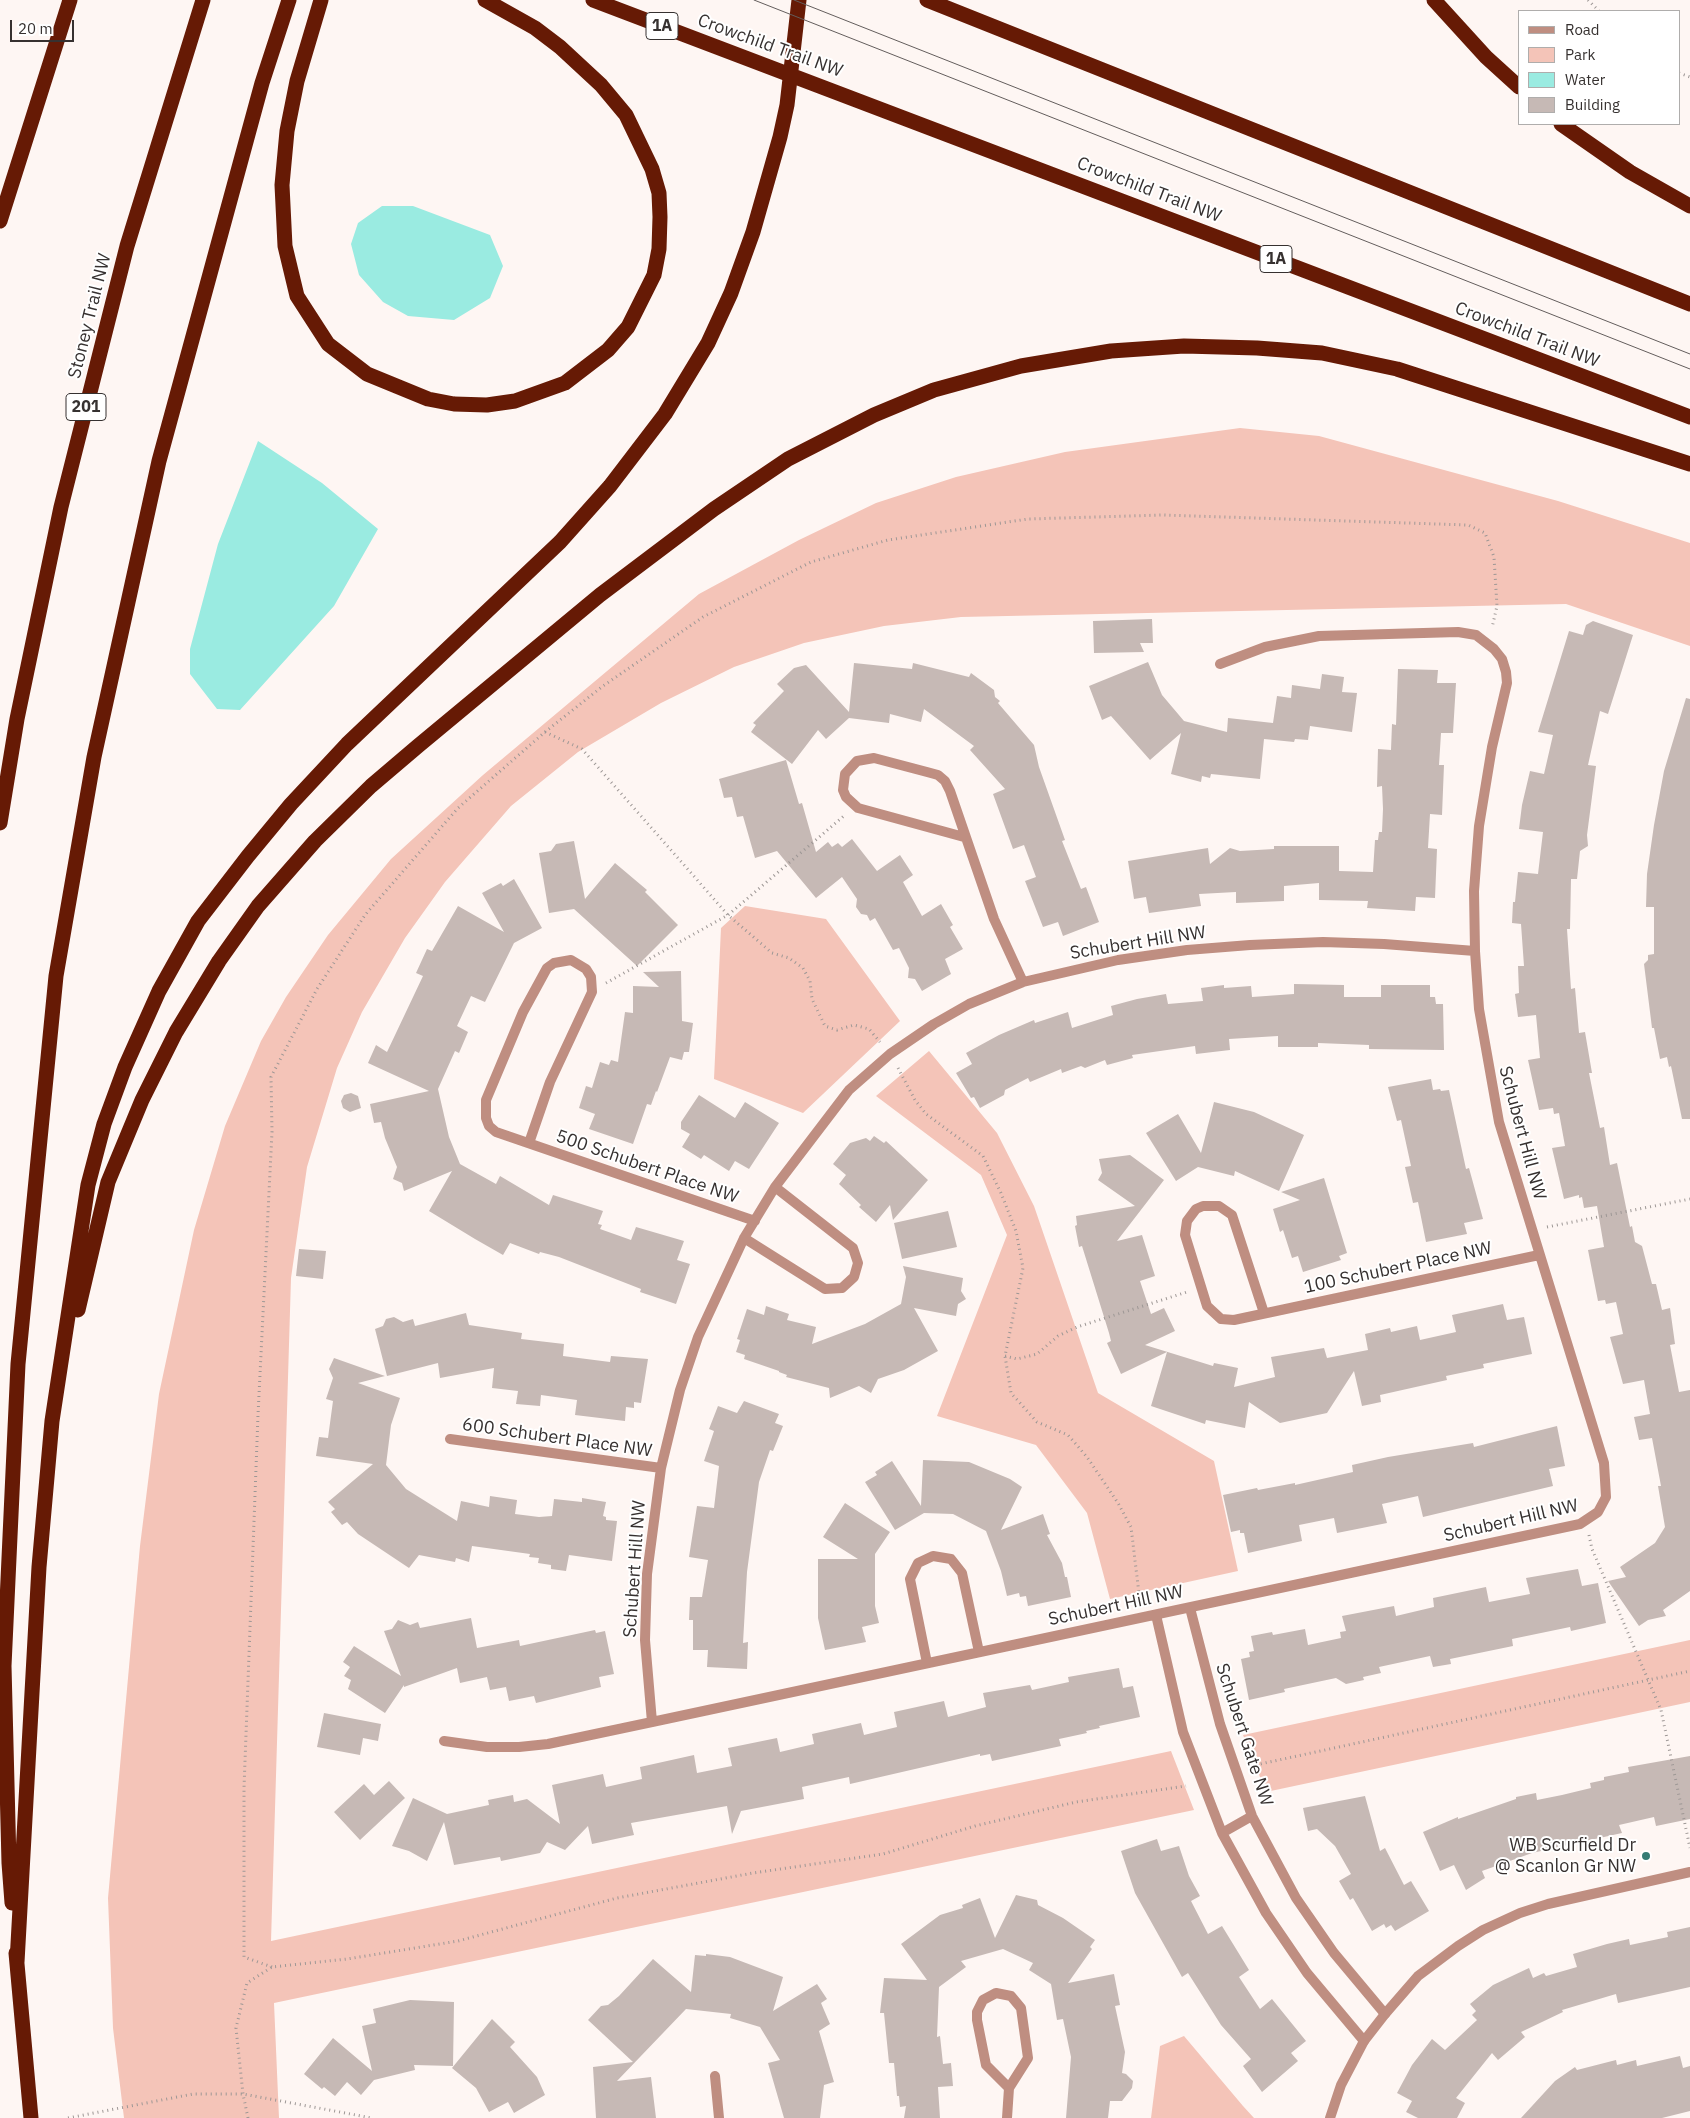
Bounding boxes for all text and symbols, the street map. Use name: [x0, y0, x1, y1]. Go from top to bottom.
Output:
scale bar: [12, 10, 76, 42]
street label: Crowchild Trail NW: [695, 10, 845, 82]
legend: [1518, 10, 1680, 125]
road number: 1A: [646, 12, 678, 40]
text: 20 m: [18, 19, 53, 38]
text: Road: [1565, 20, 1600, 39]
text: Park: [1565, 45, 1595, 64]
text: Water: [1565, 70, 1605, 89]
text: Building: [1565, 95, 1620, 114]
street label: Crowchild Trail NW: [1074, 153, 1224, 227]
road number: 1A: [1260, 245, 1292, 272]
street label: Stoney Trail NW: [64, 251, 116, 381]
street label: Crowchild Trail NW: [1452, 298, 1602, 372]
road number: 201: [66, 394, 106, 421]
street label: Schubert Hill NW: [1068, 922, 1208, 964]
street label: Schubert Hill NW: [1494, 1064, 1550, 1202]
street label: 500 Schubert Place NW: [553, 1126, 741, 1208]
street label: 100 Schubert Place NW: [1302, 1238, 1494, 1298]
street label: 600 Schubert Place NW: [461, 1414, 653, 1462]
street label: Schubert Hill NW: [1442, 1495, 1580, 1547]
street label: Schubert Hill NW: [619, 1500, 651, 1638]
street label: Schubert Hill NW: [1047, 1581, 1185, 1631]
street label: Schubert Gate NW: [1211, 1661, 1277, 1809]
place label: WB Scurfield Dr @ Scanlon Gr NW: [1495, 1835, 1636, 1878]
marker: WB Scurfield Dr @ Scanlon Gr NW: [1640, 1850, 1652, 1862]

